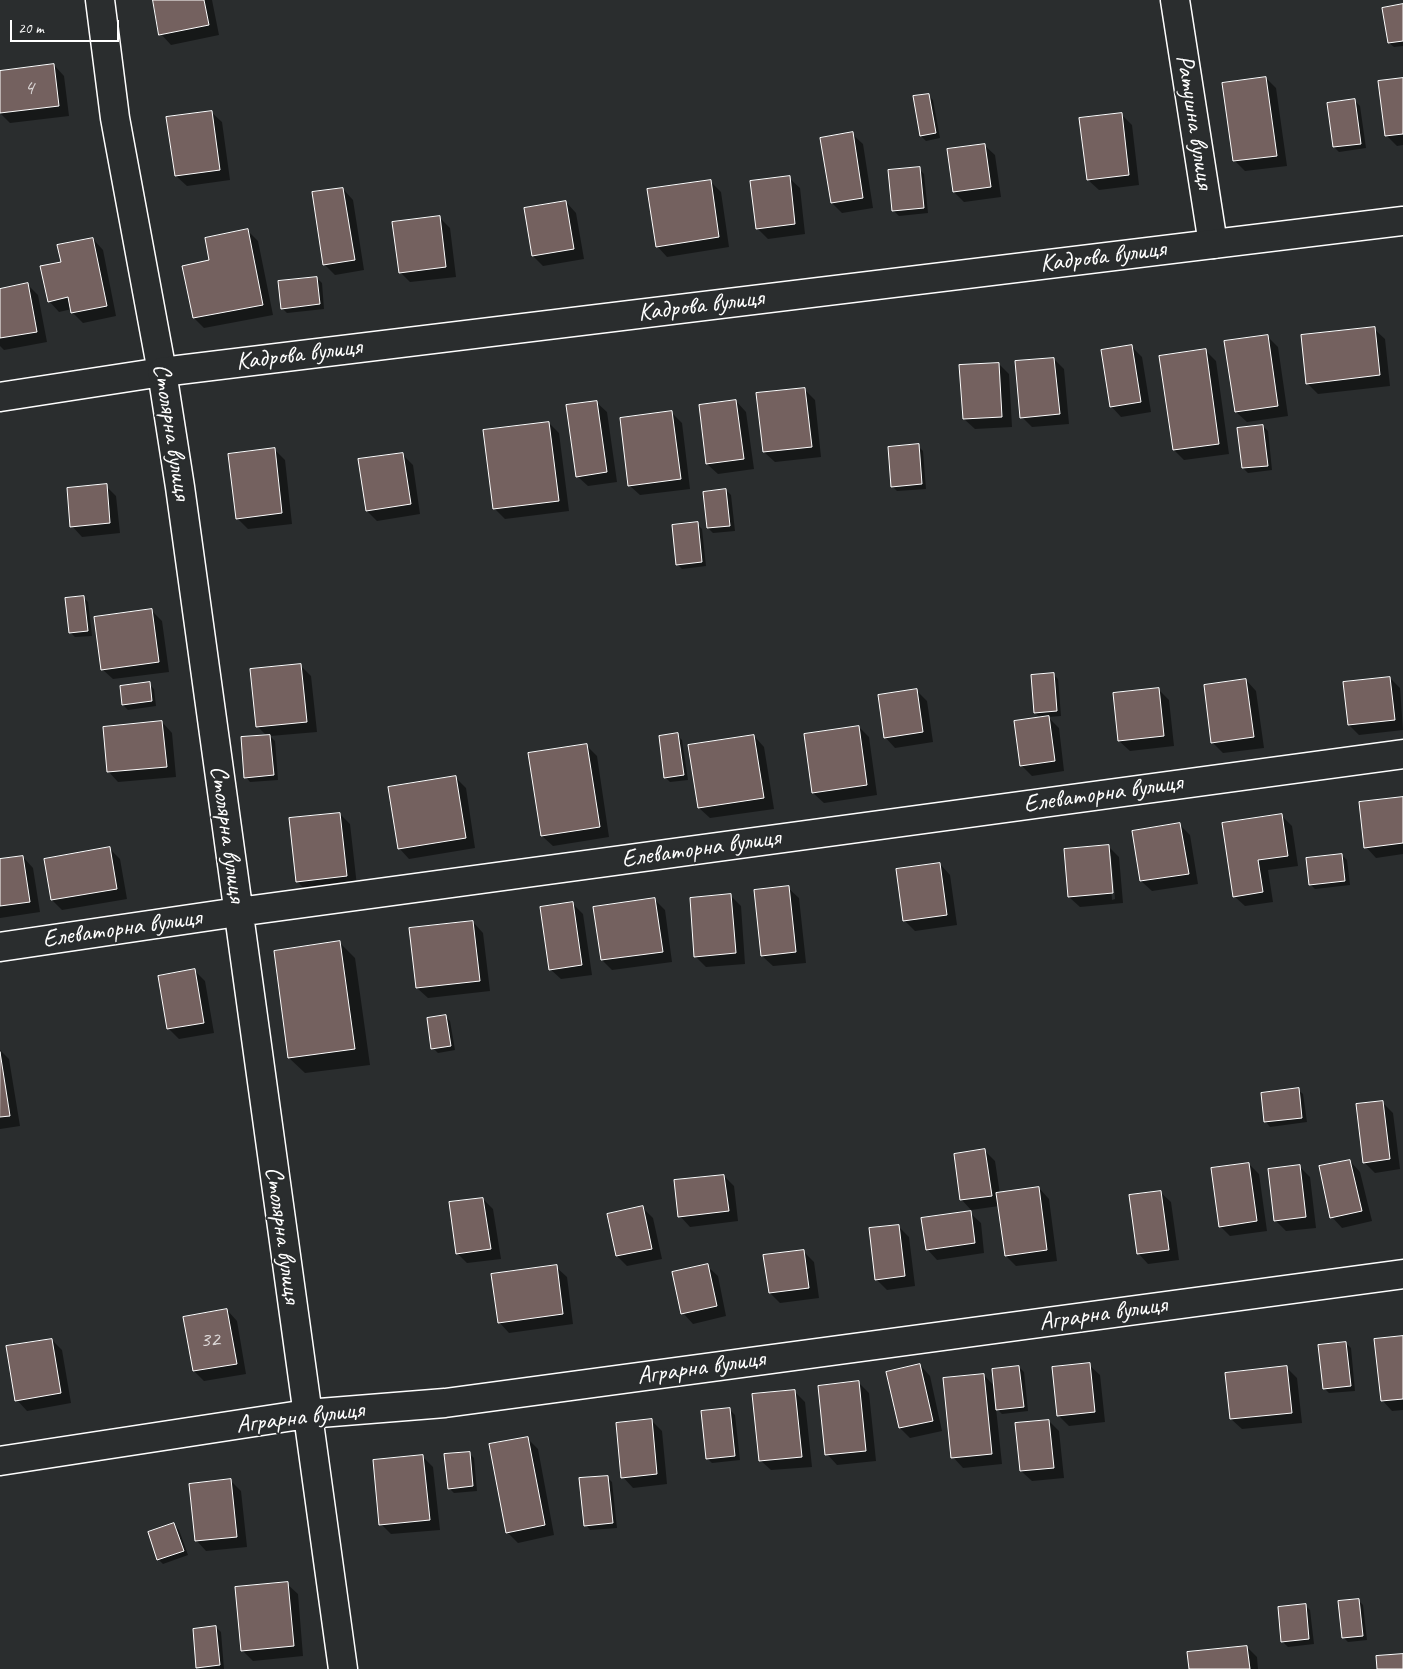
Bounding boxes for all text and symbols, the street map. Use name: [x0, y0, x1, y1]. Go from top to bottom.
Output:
scale bar: [12, 10, 121, 42]
text: 20 m: [18, 19, 44, 38]
street label: Ратушна вулиця: [1169, 53, 1219, 191]
house number: 4: [24, 75, 34, 101]
street label: Кадрова вулиця: [1038, 234, 1168, 280]
street label: Кадрова вулиця: [636, 283, 766, 329]
street label: Кадрова вулиця: [234, 332, 364, 378]
street label: Столярна вулиця: [145, 362, 197, 502]
street label: Столярна вулиця: [203, 764, 251, 904]
street label: Елеваторна вулиця: [1022, 768, 1184, 820]
street label: Елеваторна вулиця: [620, 823, 782, 875]
street label: Елеваторна вулиця: [41, 903, 203, 955]
street label: Столярна вулиця: [258, 1165, 306, 1305]
street label: Аграрна вулиця: [1037, 1290, 1169, 1338]
house number: 32: [200, 1327, 220, 1353]
street label: Аграрна вулиця: [635, 1344, 767, 1392]
street label: Аграрна вулиця: [234, 1395, 366, 1441]

